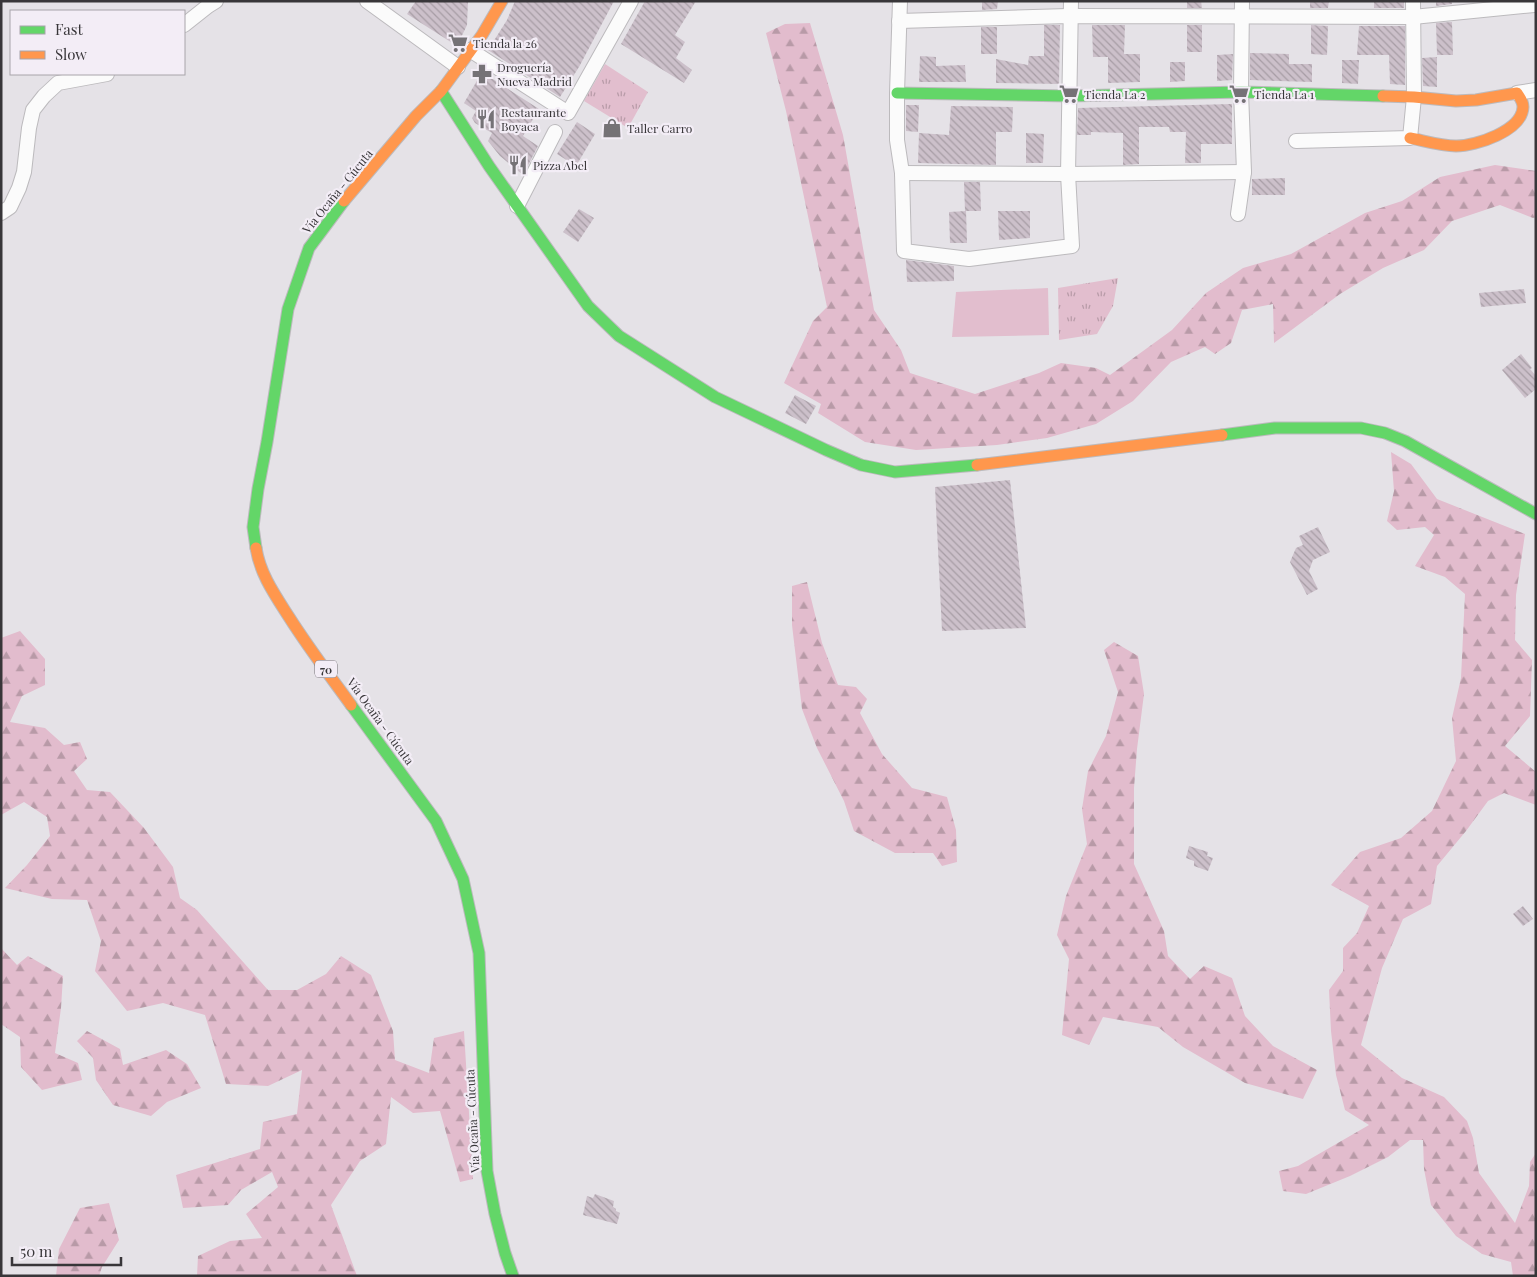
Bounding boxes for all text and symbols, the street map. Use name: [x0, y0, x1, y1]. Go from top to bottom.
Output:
legend: [10, 10, 185, 75]
text: Fast: [55, 19, 84, 39]
supermarket icon: Tienda la 26: [447, 32, 469, 54]
place label: Tienda la 26: [473, 35, 537, 51]
text: Slow: [55, 44, 87, 64]
place label: Droguería Nueva Madrid: [497, 59, 572, 89]
pharmacy icon: Droguería Nueva Madrid: [471, 63, 493, 85]
supermarket icon: Tienda La 2: [1058, 83, 1080, 105]
supermarket icon: Tienda La 1: [1228, 83, 1250, 105]
place label: Tienda La 2: [1084, 86, 1146, 102]
place label: Tienda La 1: [1254, 86, 1315, 102]
place label: Restaurante Boyaca: [501, 104, 566, 134]
restaurant icon: Restaurante Boyaca: [475, 108, 497, 130]
shop icon: Taller Carro: [601, 117, 623, 139]
place label: Taller Carro: [627, 120, 693, 136]
street label: Vía Ocaña - Cúcuta: [298, 146, 376, 237]
restaurant icon: Pizza Abel: [507, 154, 529, 176]
place label: Pizza Abel: [533, 157, 588, 173]
road number: 70: [315, 661, 337, 678]
street label: Vía Ocaña - Cúcuta: [343, 674, 418, 768]
street label: Vía Ocaña - Cúcuta: [461, 1069, 483, 1174]
scale bar: [12, 1234, 121, 1266]
text: 50 m: [20, 1241, 53, 1261]

